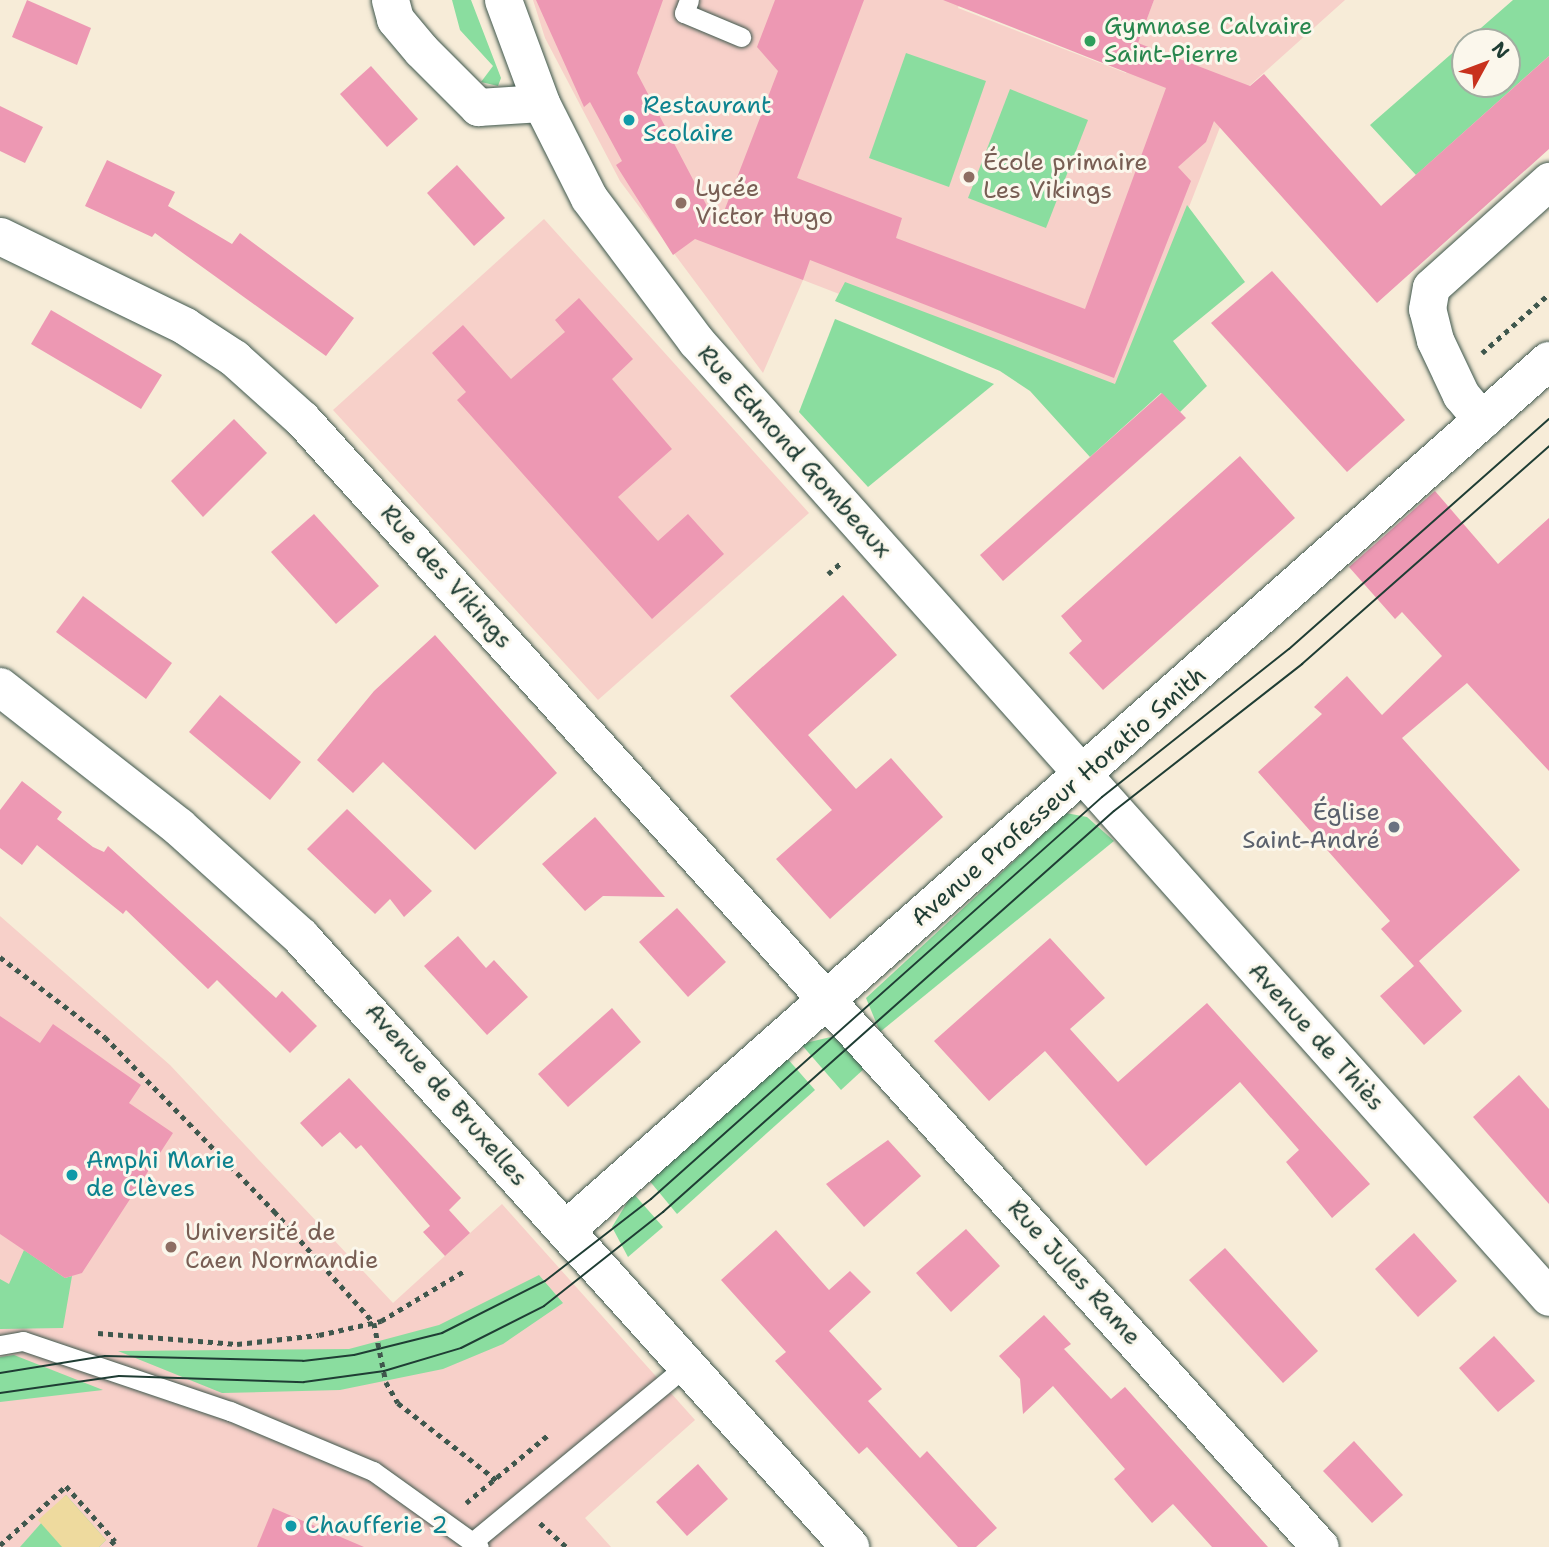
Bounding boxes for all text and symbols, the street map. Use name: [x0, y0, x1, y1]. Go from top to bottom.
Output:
place label: Gymnase Calvaire Saint-Pierre: [1104, 13, 1312, 69]
north arrow: [1451, 28, 1521, 98]
marker: Gymnase Calvaire Saint-Pierre: [1082, 33, 1098, 49]
text: N: [1486, 36, 1515, 64]
place label: Restaurant Scolaire: [643, 92, 771, 148]
marker: Restaurant Scolaire: [621, 112, 637, 128]
place label: École primaire Les Vikings: [983, 149, 1148, 205]
marker: École primaire Les Vikings: [961, 169, 977, 185]
place label: Lycée Victor Hugo: [695, 175, 833, 231]
marker: Lycée Victor Hugo: [673, 195, 689, 211]
street label: Rue Edmond Gombeaux: [691, 340, 897, 564]
street label: Rue des Vikings: [374, 499, 518, 655]
street label: Avenue Professeur Horatio Smith: [906, 661, 1212, 933]
place label: Église Saint-André: [1242, 799, 1380, 855]
marker: Église Saint-André: [1386, 819, 1402, 835]
street label: Avenue de Thiès: [1242, 957, 1390, 1117]
street label: Avenue de Bruxelles: [359, 998, 533, 1192]
place label: Amphi Marie de Clèves: [86, 1147, 235, 1203]
marker: Amphi Marie de Clèves: [64, 1167, 80, 1183]
street label: Rue Jules Rame: [1001, 1195, 1147, 1351]
place label: Université de Caen Normandie: [185, 1219, 379, 1275]
marker: Université de Caen Normandie: [163, 1239, 179, 1255]
place label: Chaufferie 2: [305, 1512, 448, 1540]
marker: Chaufferie 2: [283, 1518, 299, 1534]

